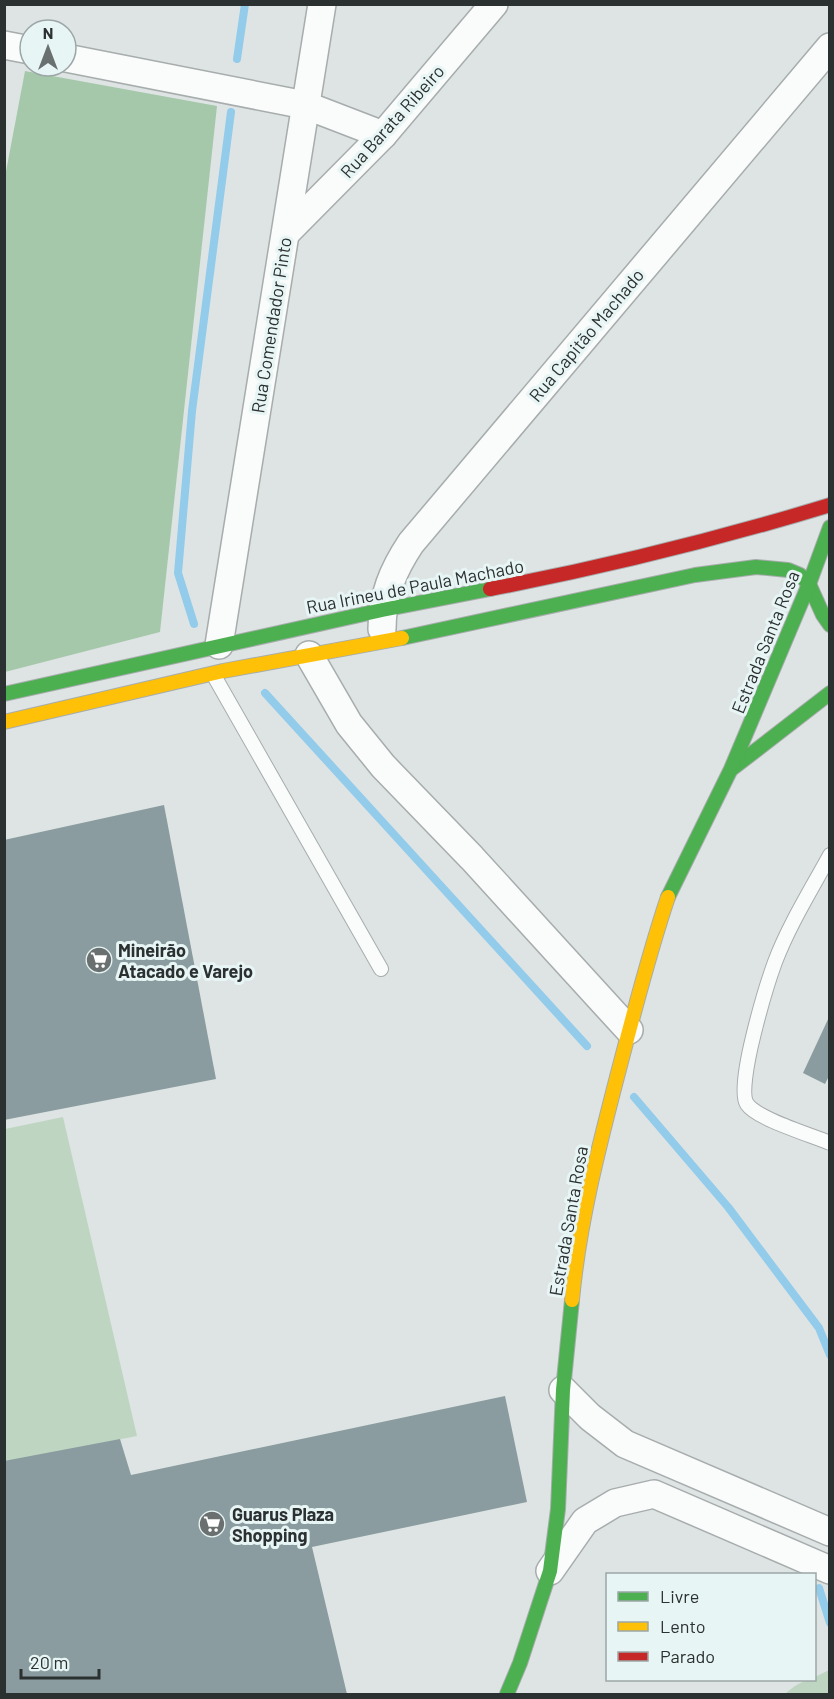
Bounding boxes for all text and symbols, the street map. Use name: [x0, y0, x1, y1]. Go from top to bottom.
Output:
north arrow: [18, 18, 78, 78]
text: N: [43, 23, 53, 42]
street label: Rua Barata Ribeiro: [335, 60, 449, 182]
street label: Rua Comendador Pinto: [246, 235, 296, 415]
street label: Rua Capitão Machado: [524, 264, 648, 406]
street label: Rua Irineu de Paula Machado: [304, 554, 526, 618]
street label: Estrada Santa Rosa: [726, 568, 804, 716]
place label: Mineirão Atacado e Varejo: [118, 939, 253, 982]
supermarket icon: Mineirão Atacado e Varejo: [84, 945, 114, 975]
street label: Estrada Santa Rosa: [544, 1144, 592, 1298]
place label: Guarus Plaza Shopping: [232, 1503, 334, 1546]
supermarket icon: Guarus Plaza Shopping: [197, 1509, 227, 1539]
legend: [606, 1573, 816, 1681]
text: Livre: [660, 1585, 699, 1607]
text: Lento: [660, 1615, 706, 1637]
scale bar: [21, 1642, 99, 1680]
text: Parado: [660, 1645, 715, 1667]
text: 20 m: [30, 1651, 68, 1673]

